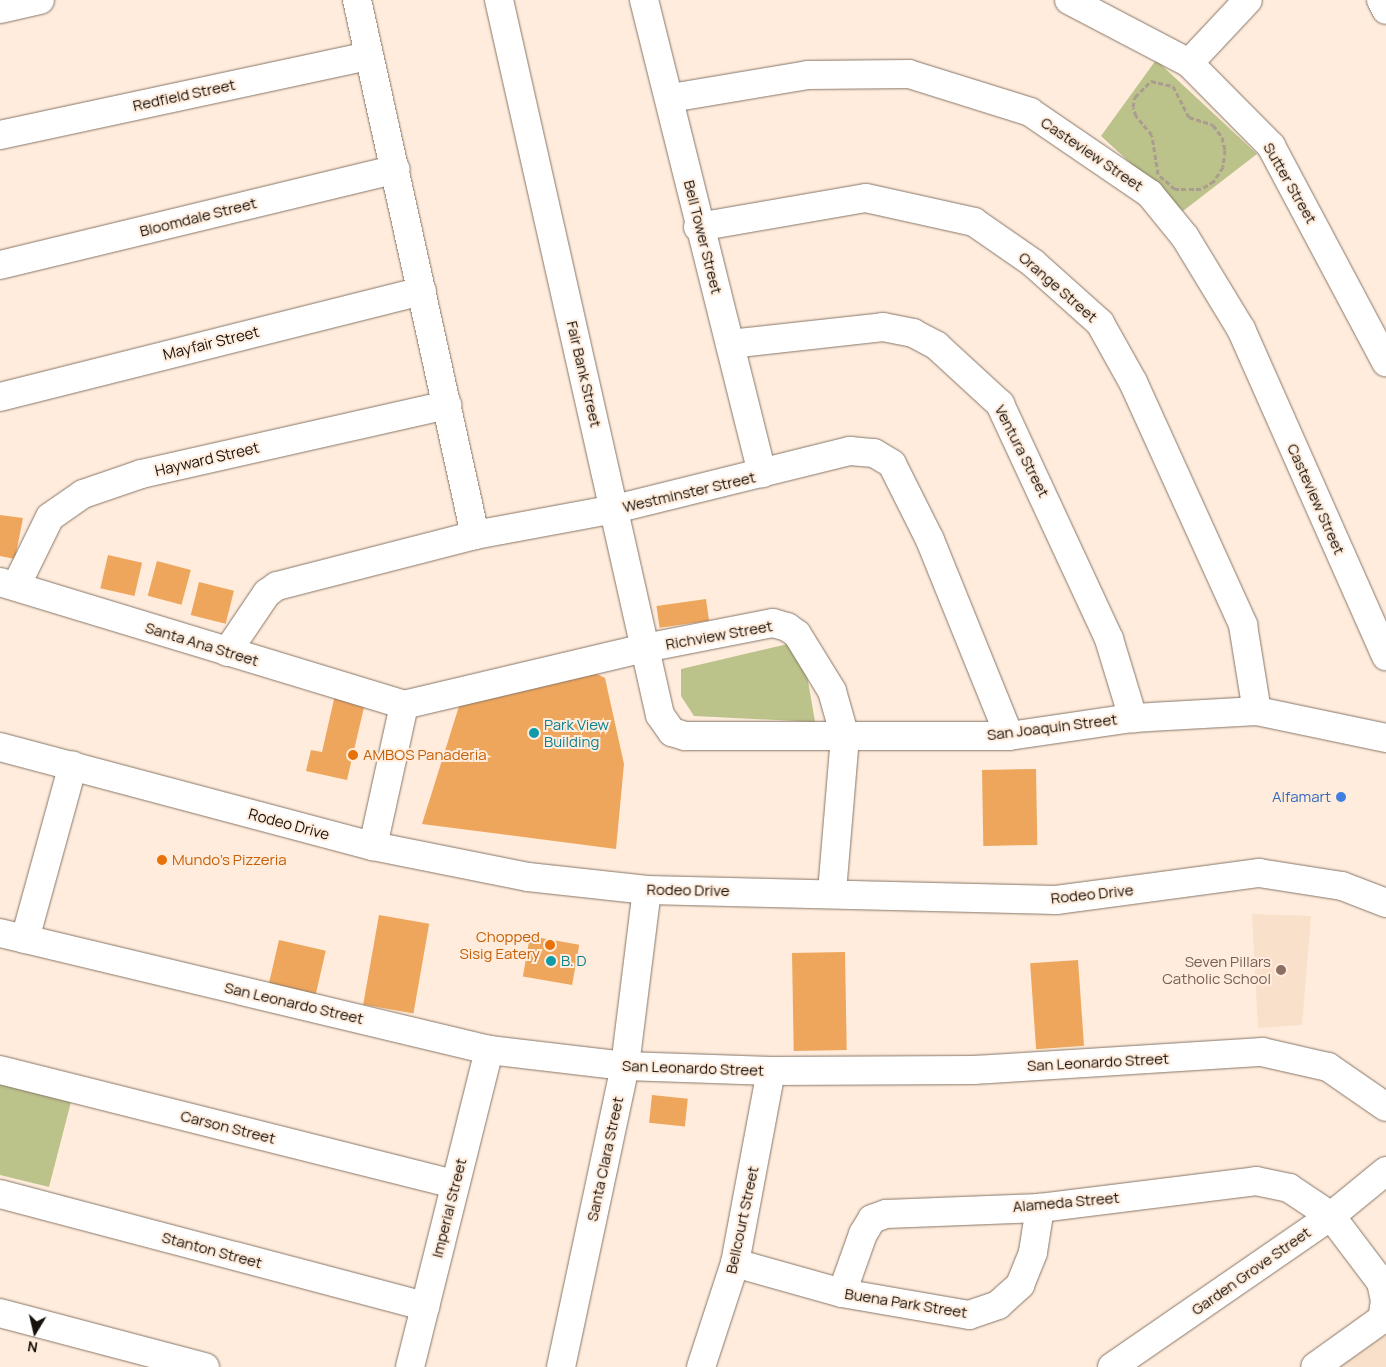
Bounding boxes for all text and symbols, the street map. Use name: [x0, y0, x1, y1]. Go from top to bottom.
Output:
street label: Redfield Street: [131, 75, 237, 115]
street label: Casteview Street: [1038, 113, 1146, 195]
street label: Sutter Street: [1260, 139, 1320, 227]
street label: Bell Tower Street: [680, 178, 726, 296]
street label: Bloomdale Street: [138, 194, 258, 240]
street label: Orange Street: [1015, 248, 1101, 326]
street label: Fair Bank Street: [563, 319, 605, 429]
street label: Mayfair Street: [161, 322, 261, 364]
street label: Ventura Street: [991, 402, 1053, 500]
street label: Hayward Street: [153, 438, 261, 480]
street label: Casteview Street: [1284, 441, 1348, 557]
street label: Westminster Street: [621, 468, 757, 516]
street label: Richview Street: [664, 617, 774, 653]
street label: Santa Ana Street: [143, 618, 261, 670]
street label: San Joaquin Street: [986, 710, 1118, 744]
place label: Park View Building: [544, 715, 609, 750]
marker: Park View Building: [528, 727, 540, 739]
place label: AMBOS Panaderia: [363, 746, 487, 764]
marker: AMBOS Panaderia: [347, 749, 359, 761]
place label: Alfamart: [1272, 788, 1331, 806]
marker: Alfamart: [1335, 791, 1347, 803]
street label: Rodeo Drive: [247, 805, 331, 843]
place label: Mundo’s Pizzeria: [172, 851, 287, 869]
marker: Mundo’s Pizzeria: [156, 854, 168, 866]
street label: Rodeo Drive: [646, 880, 730, 900]
street label: Rodeo Drive: [1050, 881, 1134, 907]
place label: Chopped Sisig Eatery: [459, 927, 540, 962]
marker: Chopped Sisig Eatery: [544, 939, 556, 951]
place label: B. D: [561, 952, 587, 970]
place label: Seven Pillars Catholic School: [1162, 952, 1271, 987]
marker: B. D: [545, 955, 557, 967]
marker: Seven Pillars Catholic School: [1275, 964, 1287, 976]
street label: San Leonardo Street: [223, 978, 365, 1028]
street label: San Leonardo Street: [1027, 1049, 1169, 1075]
street label: San Leonardo Street: [622, 1057, 764, 1079]
street label: Santa Clara Street: [583, 1095, 627, 1223]
street label: Carson Street: [179, 1107, 277, 1147]
street label: Imperial Street: [428, 1156, 470, 1260]
street label: Bellcourt Street: [722, 1165, 762, 1275]
street label: Alameda Street: [1012, 1188, 1120, 1216]
street label: Garden Grove Street: [1188, 1223, 1314, 1319]
street label: Stanton Street: [160, 1228, 264, 1272]
street label: Buena Park Street: [843, 1284, 969, 1322]
north arrow: [10, 1307, 60, 1357]
text: N: [26, 1337, 39, 1357]

